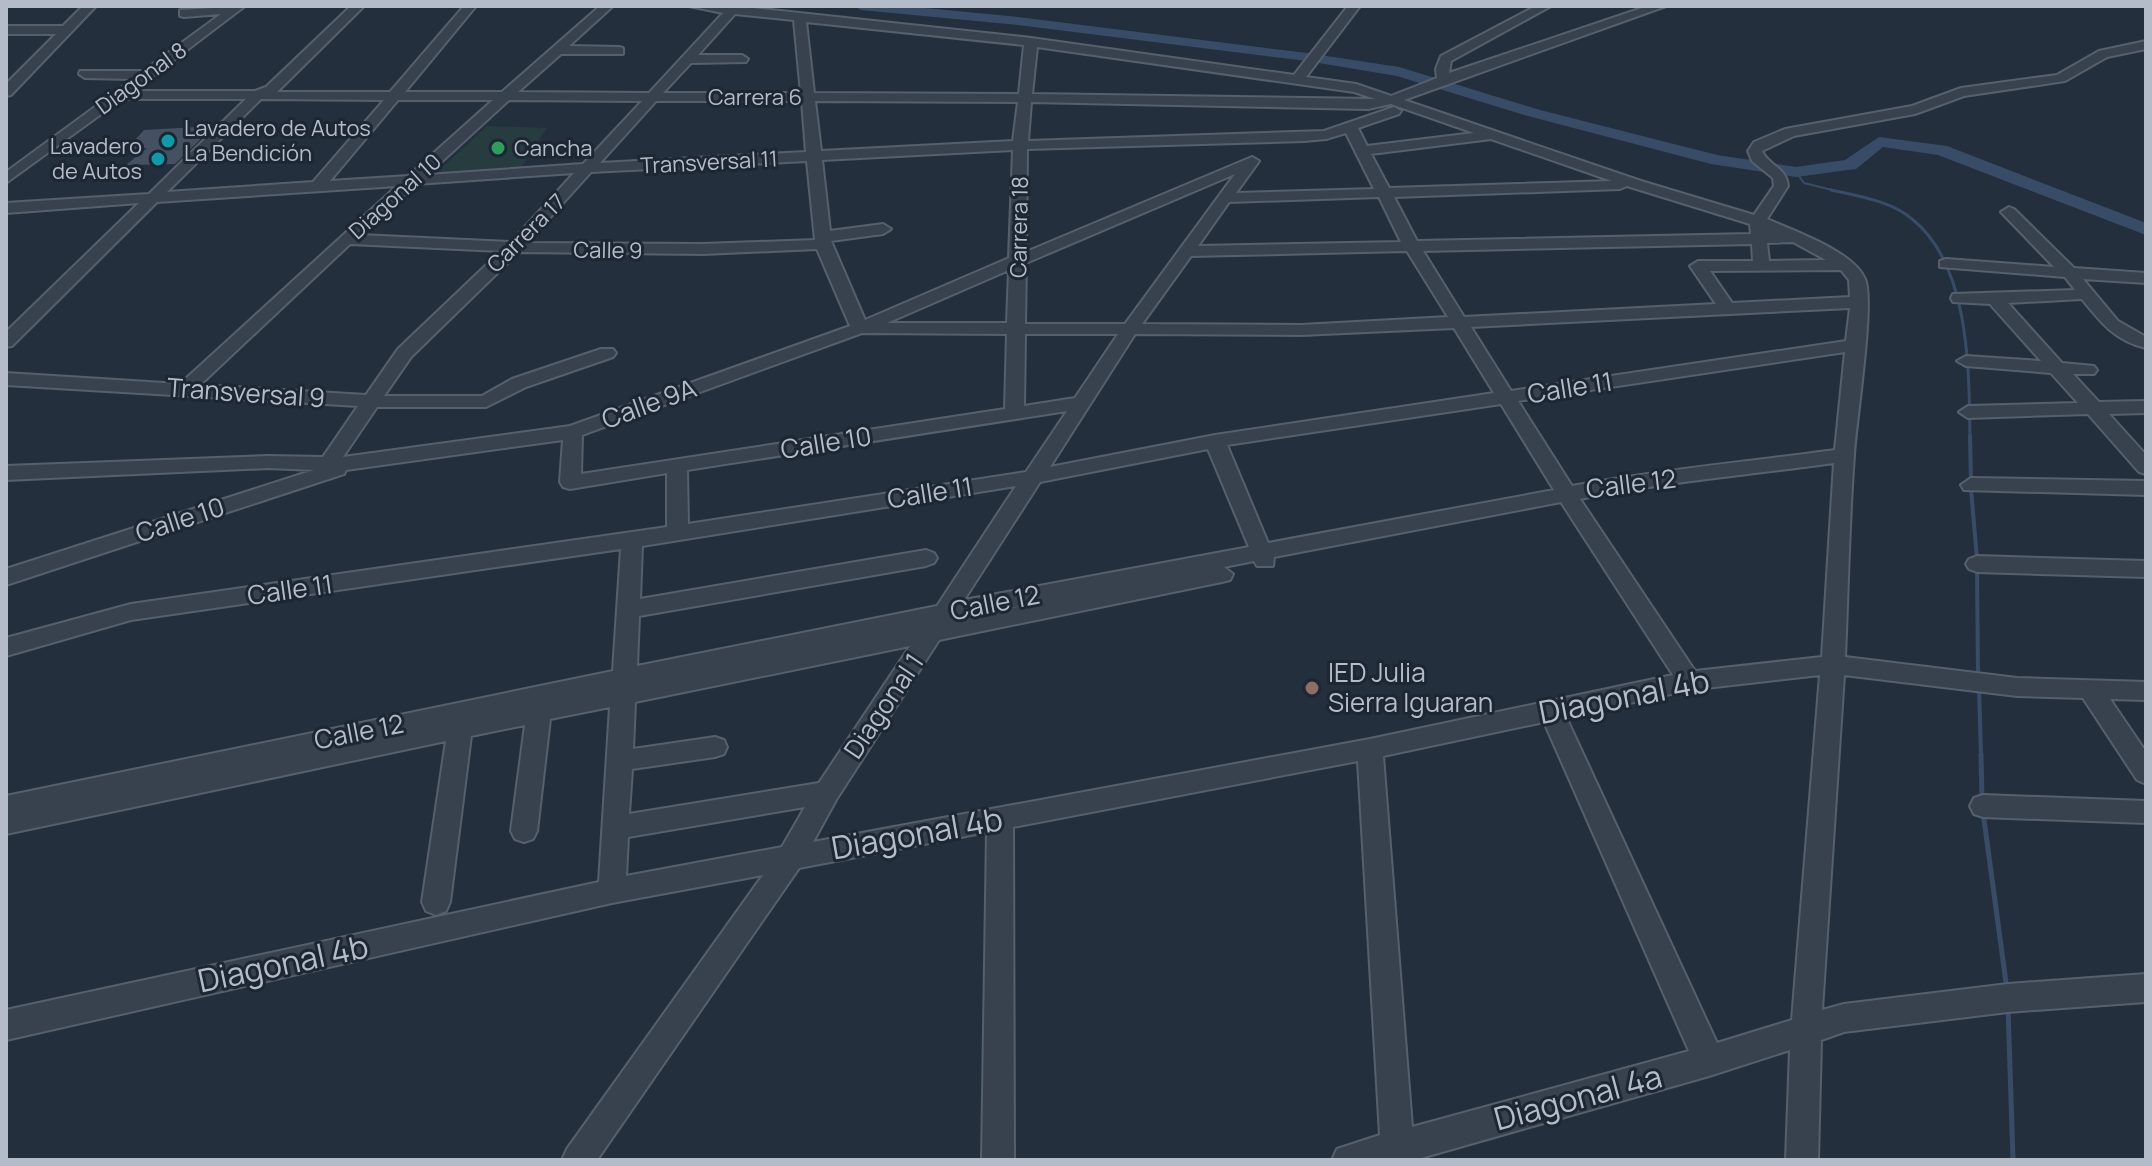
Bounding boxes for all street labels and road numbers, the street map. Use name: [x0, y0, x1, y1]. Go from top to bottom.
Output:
street label: Diagonal 8: [89, 35, 193, 121]
street label: Carrera 6: [708, 82, 802, 112]
street label: Transversal 11: [640, 143, 778, 181]
street label: Diagonal 10: [342, 146, 448, 246]
street label: Carrera 18: [1003, 176, 1035, 278]
street label: Carrera 17: [480, 187, 572, 279]
street label: Calle 9: [573, 234, 643, 266]
street label: Calle 11: [1525, 363, 1615, 412]
street label: Transversal 9: [166, 369, 326, 415]
street label: Calle 9A: [596, 369, 701, 437]
street label: Calle 10: [778, 417, 874, 467]
street label: Calle 12: [1584, 460, 1678, 506]
street label: Calle 11: [885, 468, 975, 517]
street label: Calle 10: [131, 488, 229, 550]
street label: Calle 11: [245, 565, 335, 613]
street label: Calle 12: [947, 576, 1043, 628]
street label: Diagonal 1: [835, 646, 932, 765]
street label: Diagonal 4b: [1535, 658, 1713, 734]
street label: Calle 12: [311, 705, 407, 757]
street label: Diagonal 4b: [828, 796, 1006, 870]
street label: Diagonal 4b: [194, 924, 372, 1003]
street label: Diagonal 4a: [1489, 1054, 1666, 1141]

